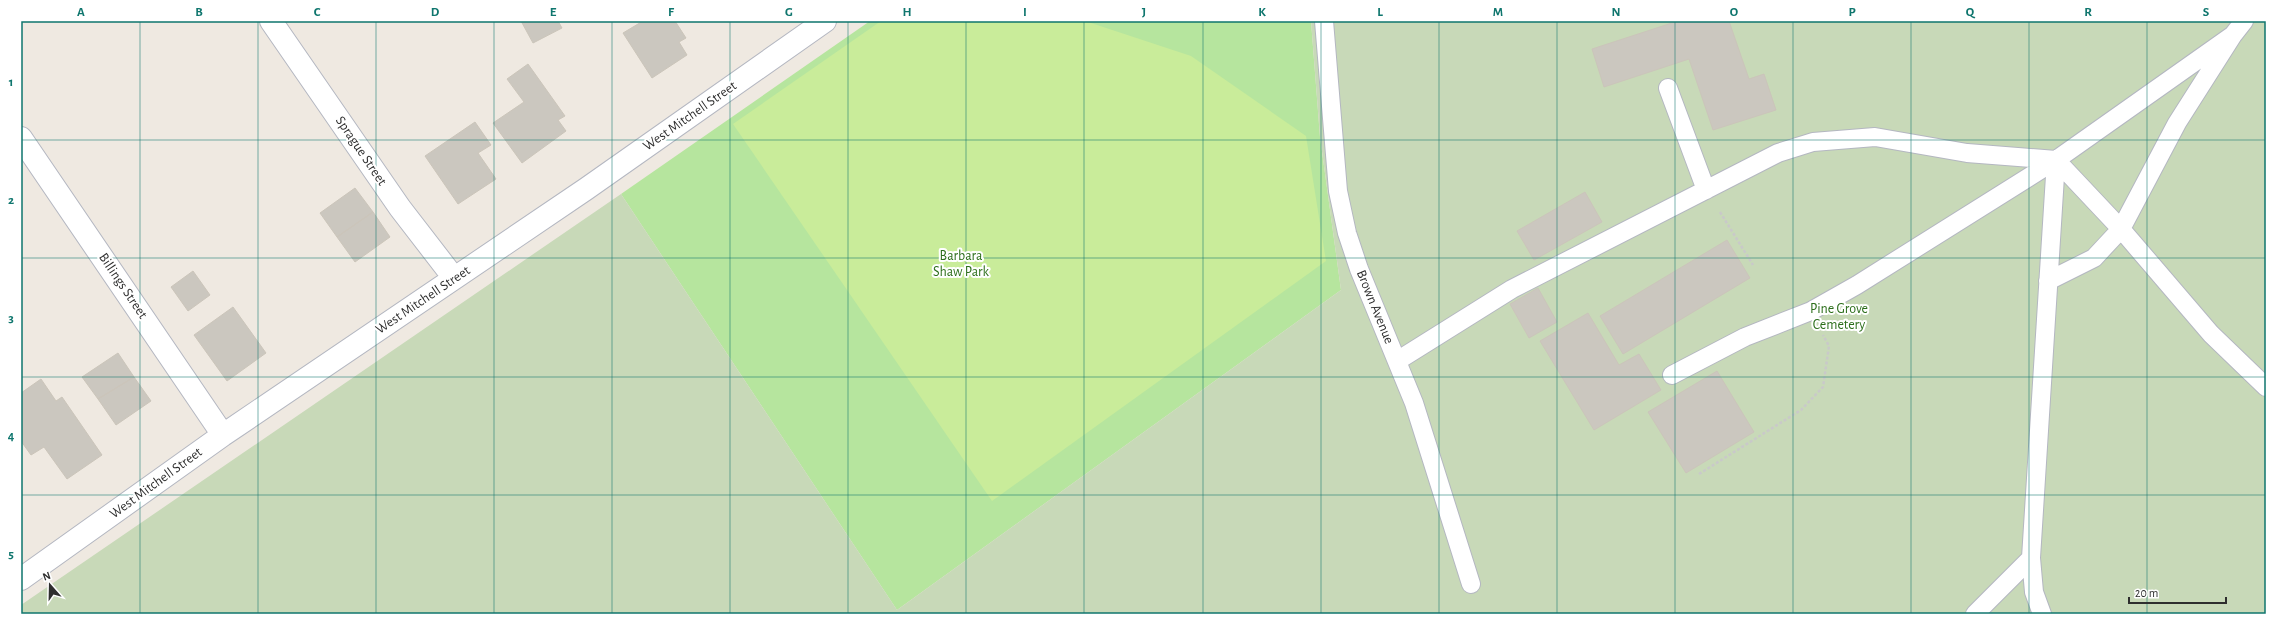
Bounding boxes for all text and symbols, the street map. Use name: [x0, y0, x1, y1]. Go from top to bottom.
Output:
text: A: [77, 6, 85, 19]
text: B: [195, 6, 203, 19]
text: C: [314, 6, 321, 19]
text: D: [431, 6, 440, 19]
text: E: [550, 6, 557, 19]
text: F: [668, 6, 675, 19]
text: G: [785, 6, 793, 19]
text: H: [902, 6, 912, 19]
text: I: [1023, 6, 1027, 19]
text: J: [1142, 6, 1146, 19]
text: K: [1258, 6, 1266, 19]
text: L: [1377, 6, 1383, 19]
text: M: [1493, 6, 1503, 19]
text: N: [1611, 6, 1621, 19]
text: O: [1730, 6, 1739, 19]
text: P: [1848, 6, 1856, 19]
text: Q: [1966, 6, 1976, 19]
text: R: [2084, 6, 2092, 19]
text: S: [2203, 6, 2210, 19]
text: 1: [9, 76, 13, 89]
street label: West Mitchell Street: [641, 78, 740, 153]
street label: Sprague Street: [333, 114, 389, 189]
text: 2: [8, 194, 14, 207]
park label: Barbara Shaw Park: [933, 249, 990, 279]
street label: Billings Street: [96, 251, 150, 322]
street label: West Mitchell Street: [373, 263, 473, 337]
street label: Brown Avenue: [1354, 268, 1396, 346]
park label: Pine Grove Cemetery: [1810, 302, 1868, 332]
text: 3: [8, 312, 14, 325]
text: 4: [8, 430, 15, 443]
street label: West Mitchell Street: [107, 445, 205, 521]
text: 5: [8, 548, 14, 561]
north arrow: [30, 565, 70, 605]
text: N: [41, 570, 52, 583]
scale bar: [2129, 579, 2226, 605]
text: 20 m: [2135, 587, 2158, 599]

